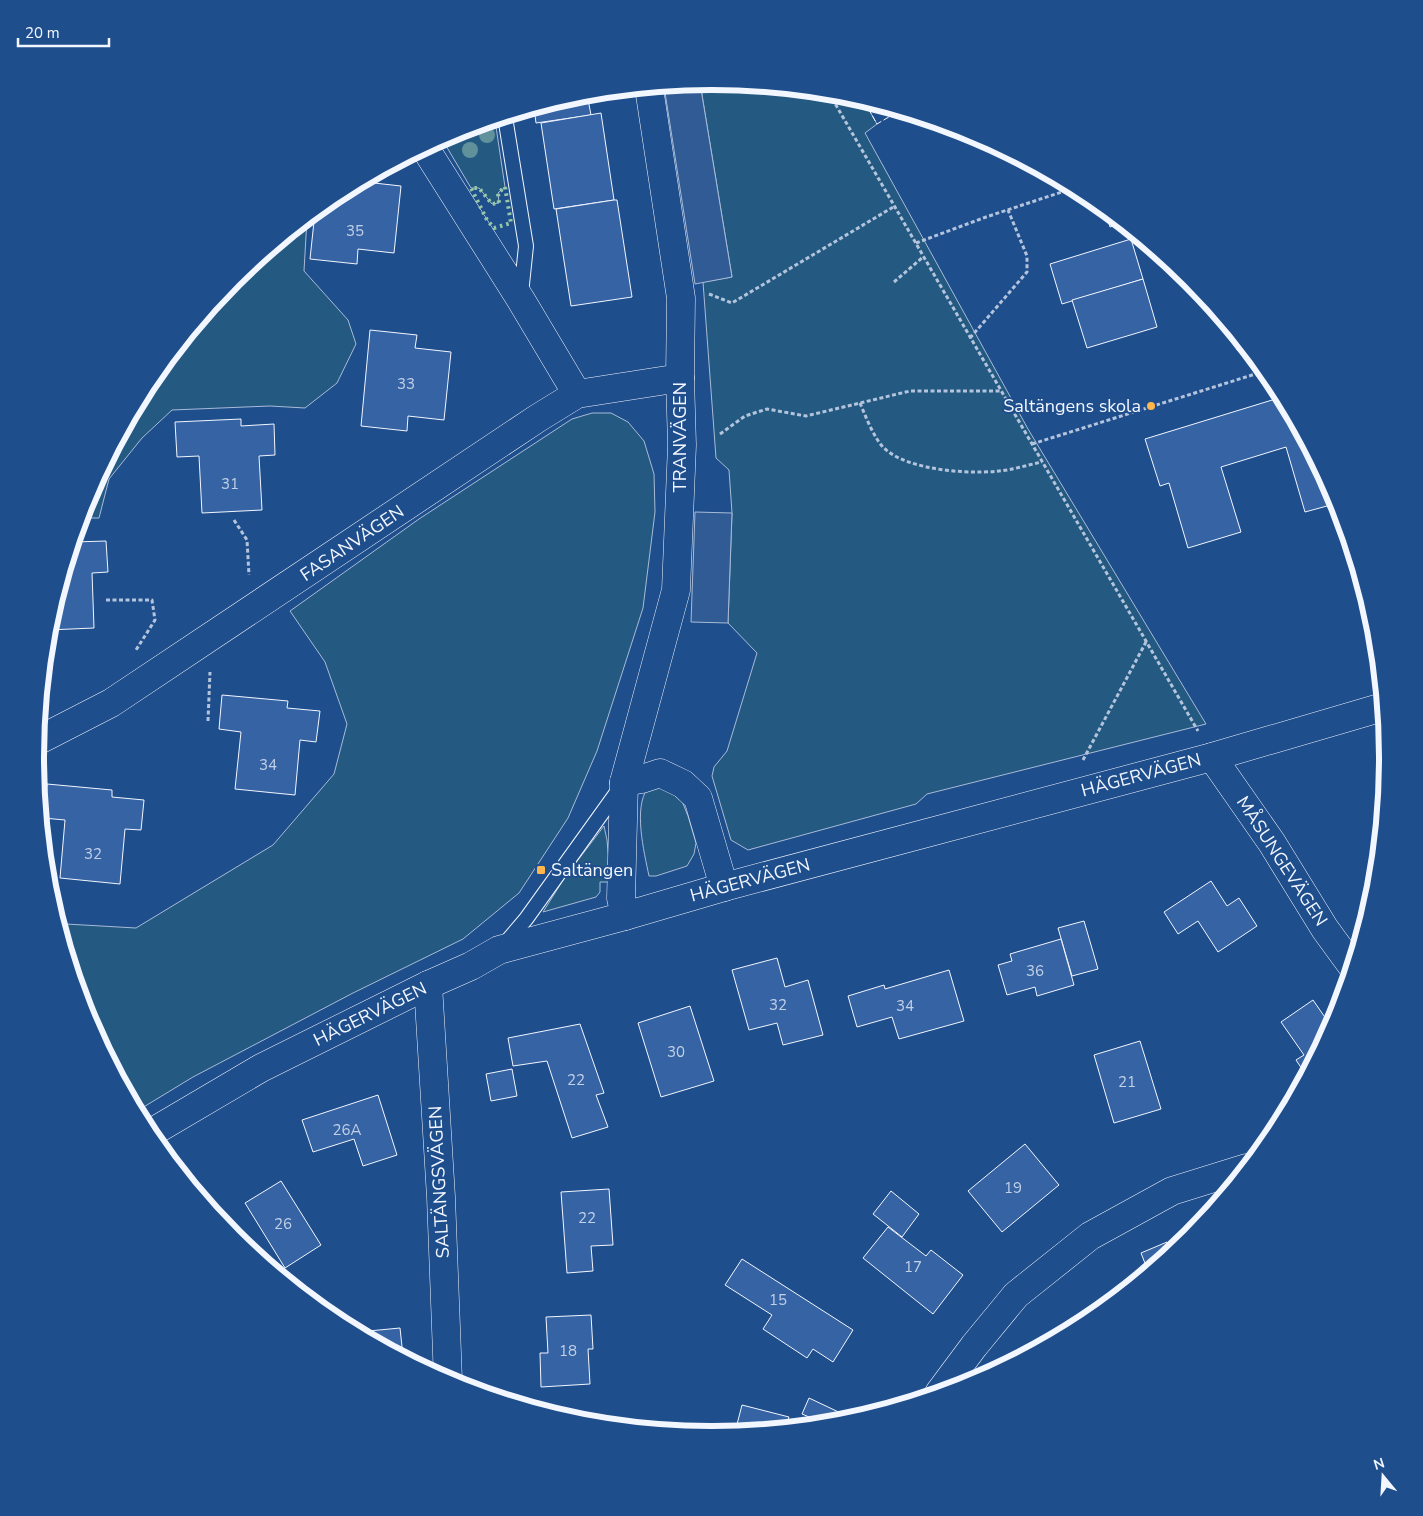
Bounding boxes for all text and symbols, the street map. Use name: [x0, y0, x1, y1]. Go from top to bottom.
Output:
scale bar: [18, 15, 109, 47]
text: 20 m: [25, 23, 60, 43]
house number: 35: [346, 221, 364, 241]
house number: 33: [397, 374, 415, 394]
street label: TRANVÄGEN: [668, 382, 692, 492]
place label: Saltängens skola: [1003, 394, 1141, 418]
marker: Saltängens skola: [1145, 400, 1157, 412]
house number: 31: [221, 474, 239, 494]
street label: FASANVÄGEN: [295, 499, 409, 587]
street label: HÄGERVÄGEN: [1078, 747, 1204, 803]
house number: 34: [259, 755, 277, 775]
street label: MÅSUNGEVÄGEN: [1231, 791, 1333, 931]
house number: 32: [84, 844, 102, 864]
street label: HÄGERVÄGEN: [687, 852, 813, 908]
place label: Saltängen: [551, 858, 633, 882]
marker: Saltängen: [535, 864, 547, 876]
house number: 36: [1026, 961, 1044, 981]
street label: HÄGERVÄGEN: [309, 976, 431, 1052]
house number: 32: [769, 995, 787, 1015]
house number: 34: [896, 996, 914, 1016]
house number: 30: [667, 1042, 685, 1062]
house number: 22: [567, 1070, 585, 1090]
house number: 21: [1118, 1072, 1136, 1092]
street label: SALTÄNGSVÄGEN: [423, 1105, 455, 1259]
house number: 26A: [333, 1120, 362, 1140]
house number: 19: [1004, 1178, 1022, 1198]
house number: 22: [578, 1208, 596, 1228]
house number: 26: [274, 1214, 292, 1234]
house number: 17: [904, 1257, 922, 1277]
house number: 15: [769, 1290, 787, 1310]
house number: 18: [559, 1341, 577, 1361]
north arrow: [1358, 1451, 1408, 1501]
text: N: [1371, 1453, 1387, 1475]

